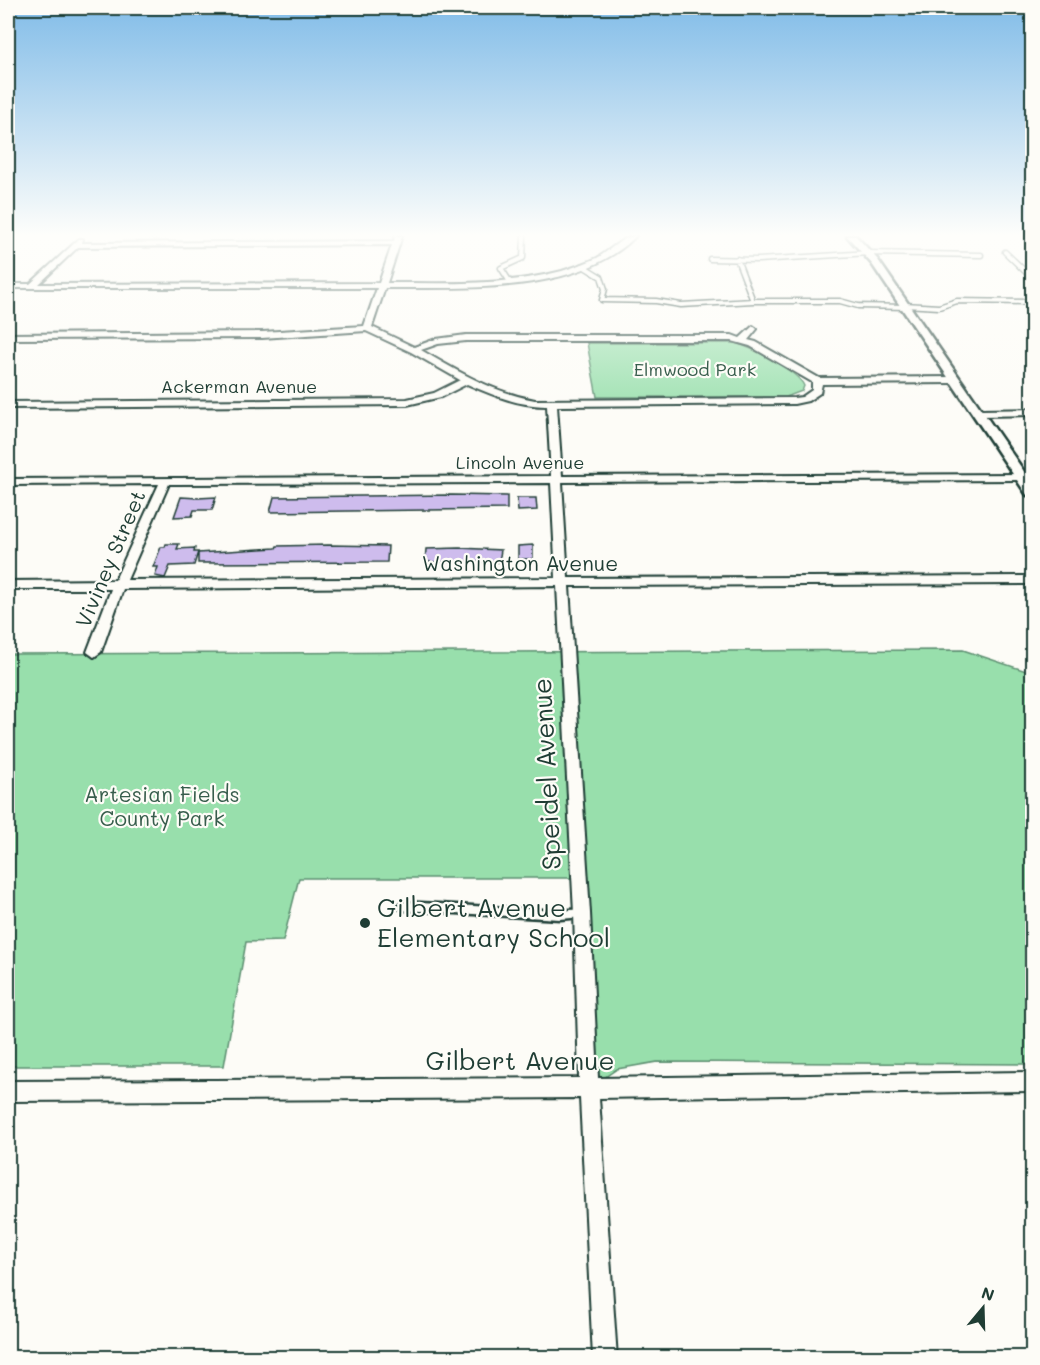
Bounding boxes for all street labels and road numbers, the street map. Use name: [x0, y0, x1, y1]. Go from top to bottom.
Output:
street label: Ackerman Avenue: [161, 374, 317, 398]
street label: Lincoln Avenue: [456, 450, 584, 474]
street label: Viviney Street: [69, 486, 151, 631]
street label: Washington Avenue: [422, 549, 618, 576]
street label: Speidel Avenue: [524, 677, 568, 871]
street label: Gilbert Avenue: [425, 1043, 615, 1077]

